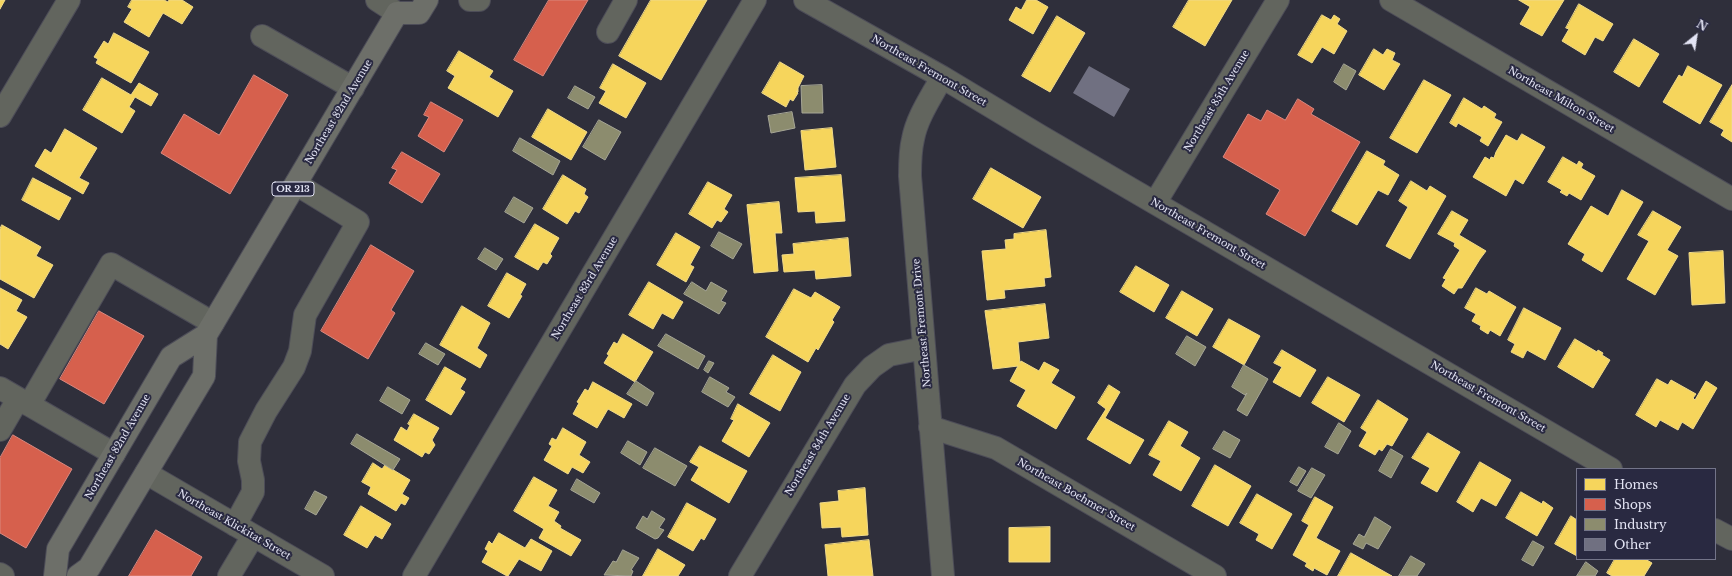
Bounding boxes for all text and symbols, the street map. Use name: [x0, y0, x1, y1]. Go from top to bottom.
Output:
north arrow: [1676, 16, 1716, 56]
text: N: [1694, 17, 1710, 34]
street label: Northeast Fremont Street: [869, 33, 989, 109]
street label: Northeast 85th Avenue: [1182, 48, 1252, 154]
street label: Northeast 82nd Avenue: [303, 58, 375, 166]
street label: Northeast Milton Street: [1506, 65, 1616, 135]
road number: OR 213: [272, 182, 314, 196]
street label: Northeast Fremont Street: [1148, 196, 1268, 272]
street label: Northeast 83rd Avenue: [550, 234, 620, 342]
street label: Northeast Fremont Drive: [910, 258, 934, 388]
street label: Northeast Fremont Street: [1428, 359, 1548, 435]
street label: Northeast 82nd Avenue: [83, 392, 153, 502]
street label: Northeast 84th Avenue: [783, 392, 853, 498]
street label: Northeast Boehmer Street: [1015, 456, 1137, 534]
legend: [1576, 468, 1716, 560]
text: Homes: [1614, 477, 1658, 492]
street label: Northeast Klickitat Street: [175, 488, 293, 562]
text: Shops: [1614, 497, 1651, 512]
text: Industry: [1614, 517, 1667, 532]
text: Other: [1614, 537, 1651, 552]

